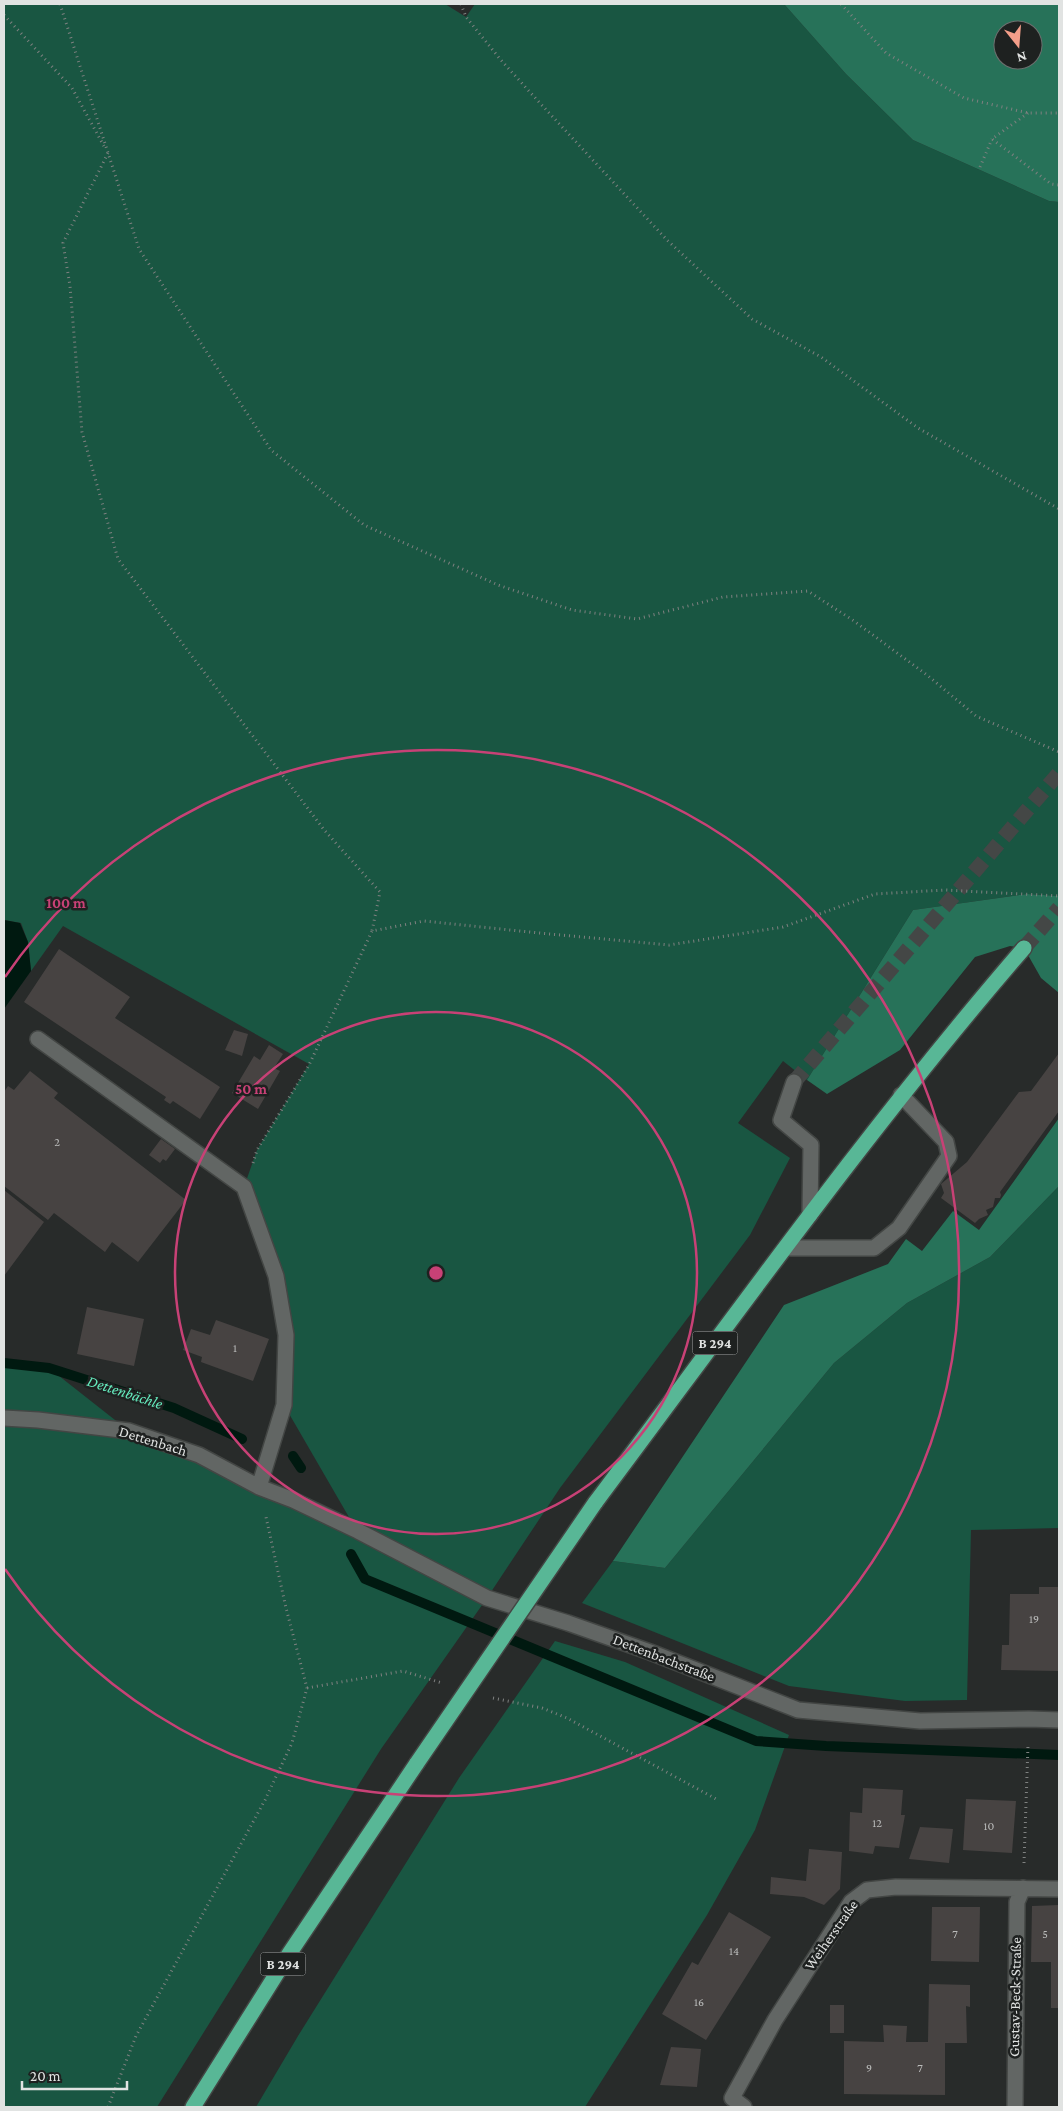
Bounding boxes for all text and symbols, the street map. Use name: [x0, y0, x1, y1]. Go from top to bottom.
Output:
north arrow: [993, 20, 1043, 70]
text: N: [1014, 48, 1029, 67]
text: 100 m: [46, 895, 86, 911]
text: 50 m: [235, 1081, 267, 1097]
house number: 2: [54, 1135, 60, 1149]
centre of rings: [427, 1264, 445, 1282]
road number: B 294: [692, 1332, 738, 1355]
house number: 1: [233, 1341, 237, 1355]
water label: Dettenbächle: [85, 1372, 165, 1412]
street label: Dettenbach: [117, 1423, 189, 1459]
house number: 19: [1029, 1612, 1039, 1626]
street label: Dettenbachstraße: [611, 1631, 718, 1685]
house number: 12: [872, 1816, 882, 1830]
house number: 10: [984, 1819, 995, 1833]
street label: Weiherstraße: [801, 1897, 861, 1973]
house number: 7: [952, 1927, 958, 1941]
house number: 5: [1042, 1927, 1048, 1941]
street label: Gustav-Beck-Straße: [1006, 1937, 1024, 2057]
house number: 14: [729, 1944, 739, 1958]
road number: B 294: [260, 1952, 306, 1976]
house number: 16: [694, 1995, 704, 2009]
scale bar: [22, 2058, 128, 2090]
house number: 9: [866, 2061, 872, 2075]
house number: 7: [917, 2061, 923, 2075]
text: 20 m: [30, 2068, 61, 2084]

